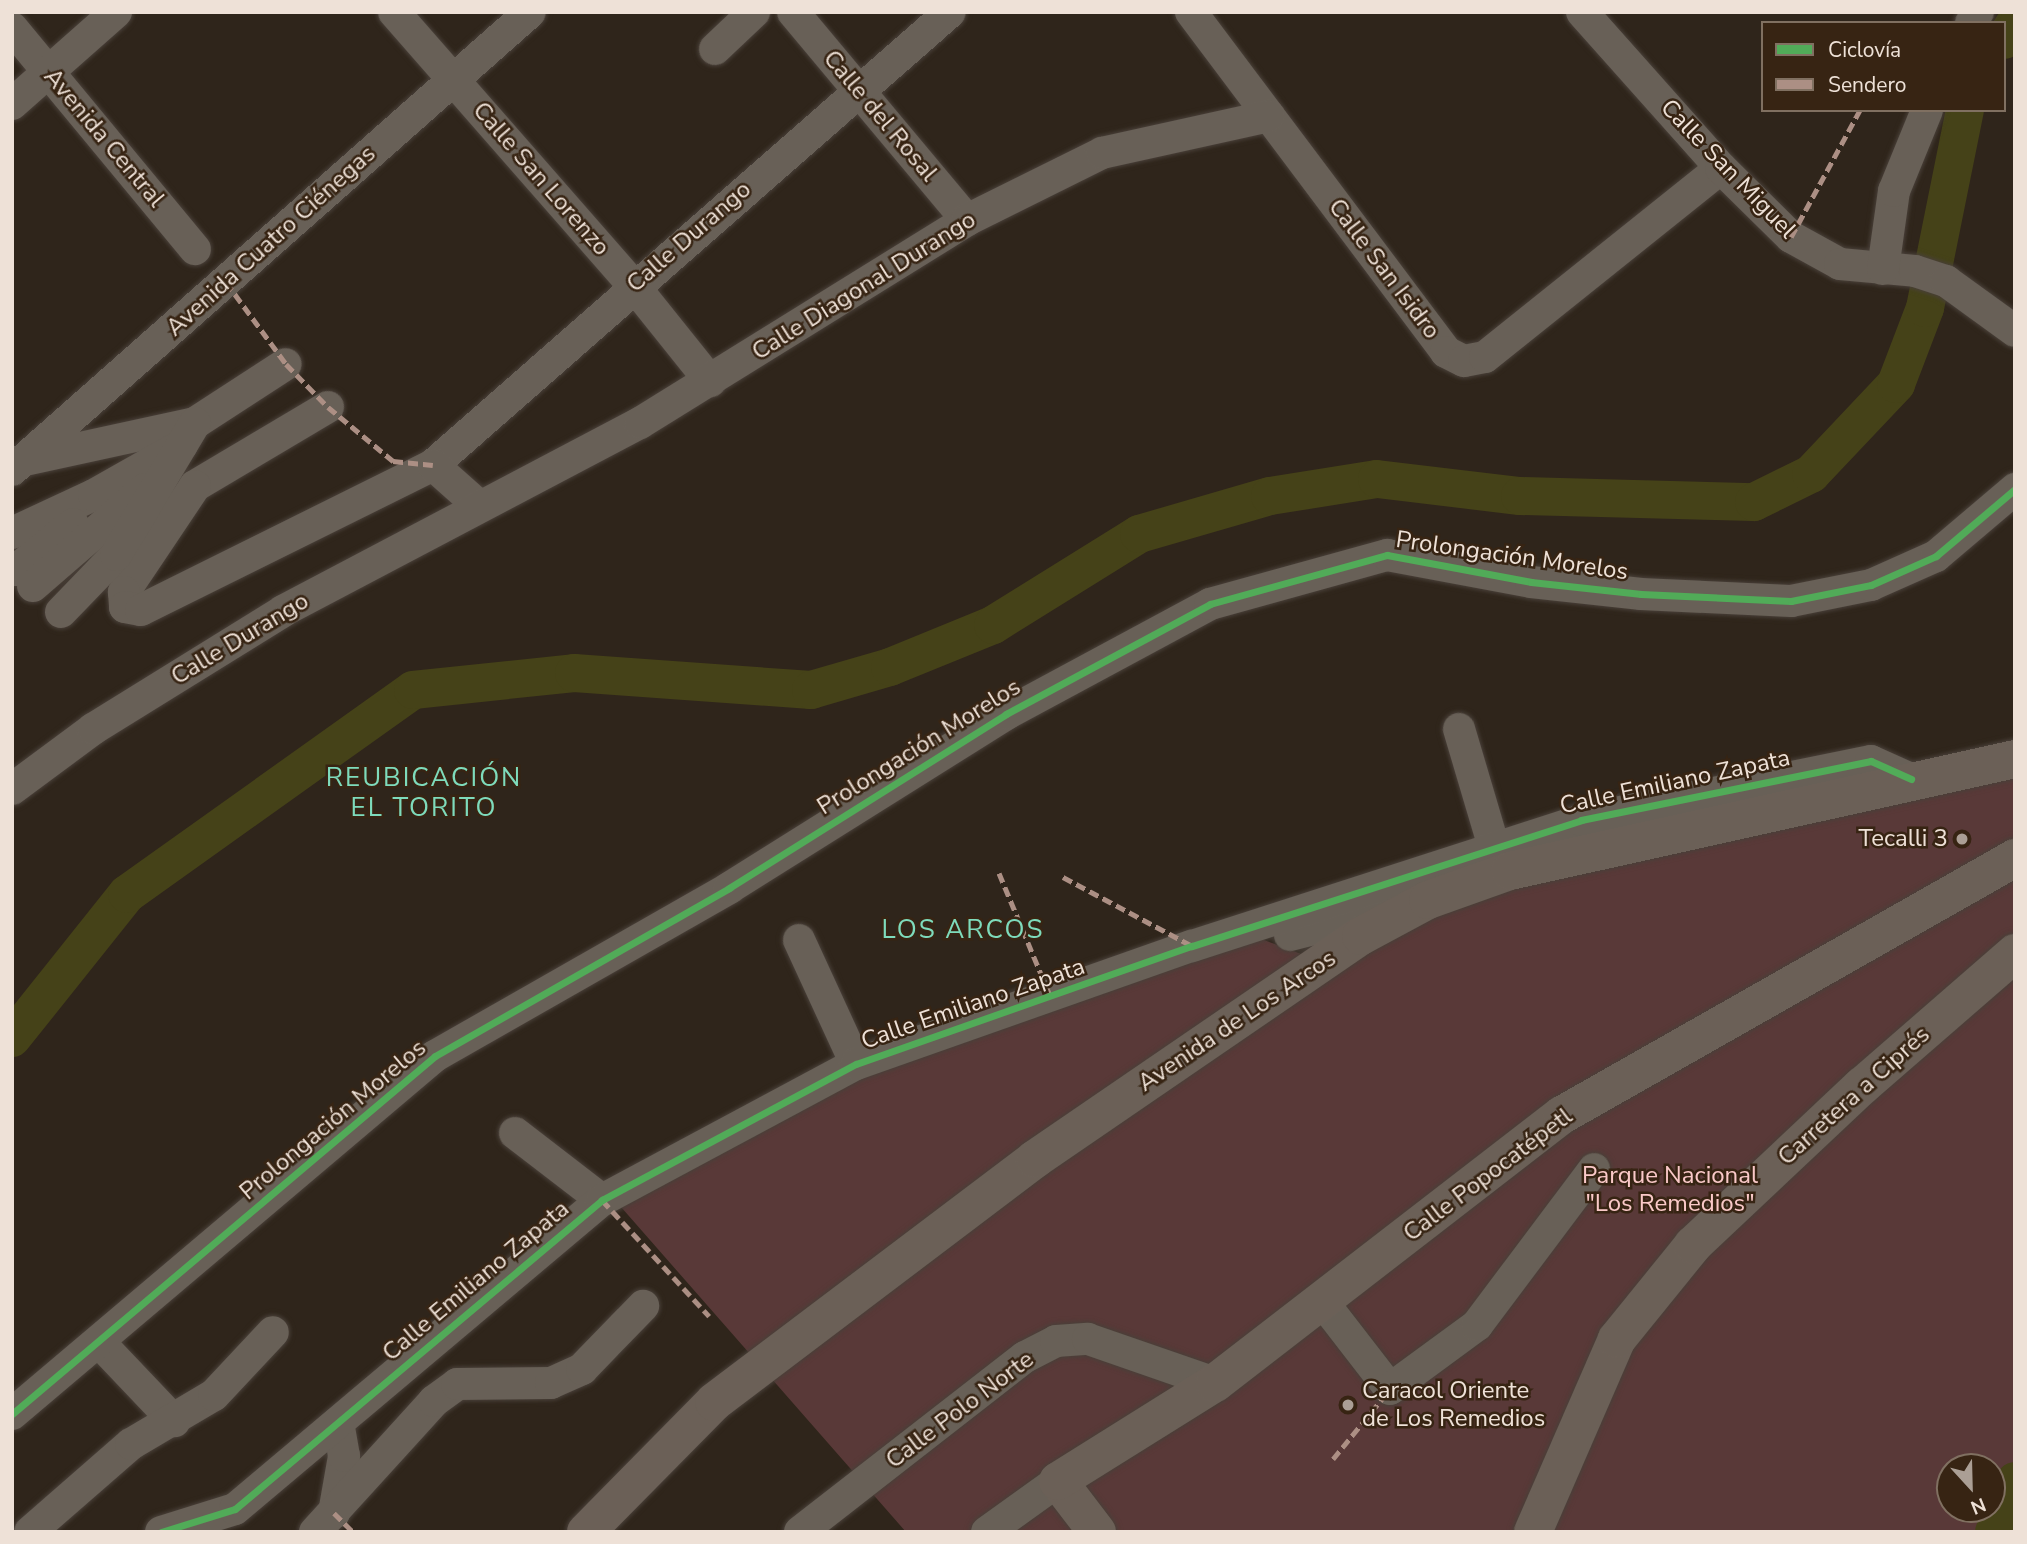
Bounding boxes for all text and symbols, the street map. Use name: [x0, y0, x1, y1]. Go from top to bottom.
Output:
legend: [1761, 21, 2006, 112]
text: Ciclovía: [1828, 36, 1901, 64]
street label: Calle del Rosal: [817, 45, 943, 187]
street label: Avenida Central: [38, 63, 170, 213]
text: Sendero: [1828, 71, 1907, 99]
street label: Calle San Miguel: [1654, 93, 1802, 245]
street label: Calle San Lorenzo: [466, 96, 616, 262]
street label: Avenida Cuatro Ciénegas: [160, 139, 382, 343]
street label: Calle Durango: [621, 175, 757, 299]
street label: Calle San Isidro: [1322, 193, 1446, 345]
street label: Calle Diagonal Durango: [747, 205, 981, 367]
street label: Prolongación Morelos: [1394, 525, 1630, 587]
street label: Calle Durango: [166, 587, 314, 691]
street label: Prolongación Morelos: [812, 673, 1026, 821]
street label: Calle Emiliano Zapata: [1557, 744, 1793, 820]
district label: REUBICACIÓN EL TORITO: [327, 762, 521, 824]
place label: Tecalli 3: [1859, 825, 1948, 853]
marker: Tecalli 3: [1954, 831, 1970, 847]
district label: LOS ARCOS: [883, 914, 1043, 946]
street label: Avenida de Los Arcos: [1133, 944, 1341, 1098]
street label: Calle Emiliano Zapata: [857, 952, 1089, 1056]
street label: Carretera a Ciprés: [1772, 1020, 1936, 1172]
street label: Prolongación Morelos: [234, 1034, 432, 1206]
street label: Calle Popocatépetl: [1398, 1102, 1578, 1248]
park label: Parque Nacional "Los Remedios": [1582, 1162, 1758, 1218]
street label: Calle Emiliano Zapata: [377, 1195, 575, 1367]
street label: Calle Polo Norte: [881, 1345, 1039, 1475]
place label: Caracol Oriente de Los Remedios: [1362, 1377, 1545, 1433]
marker: Caracol Oriente de Los Remedios: [1340, 1397, 1356, 1413]
north arrow: [1936, 1453, 2006, 1523]
text: N: [1967, 1491, 1990, 1520]

